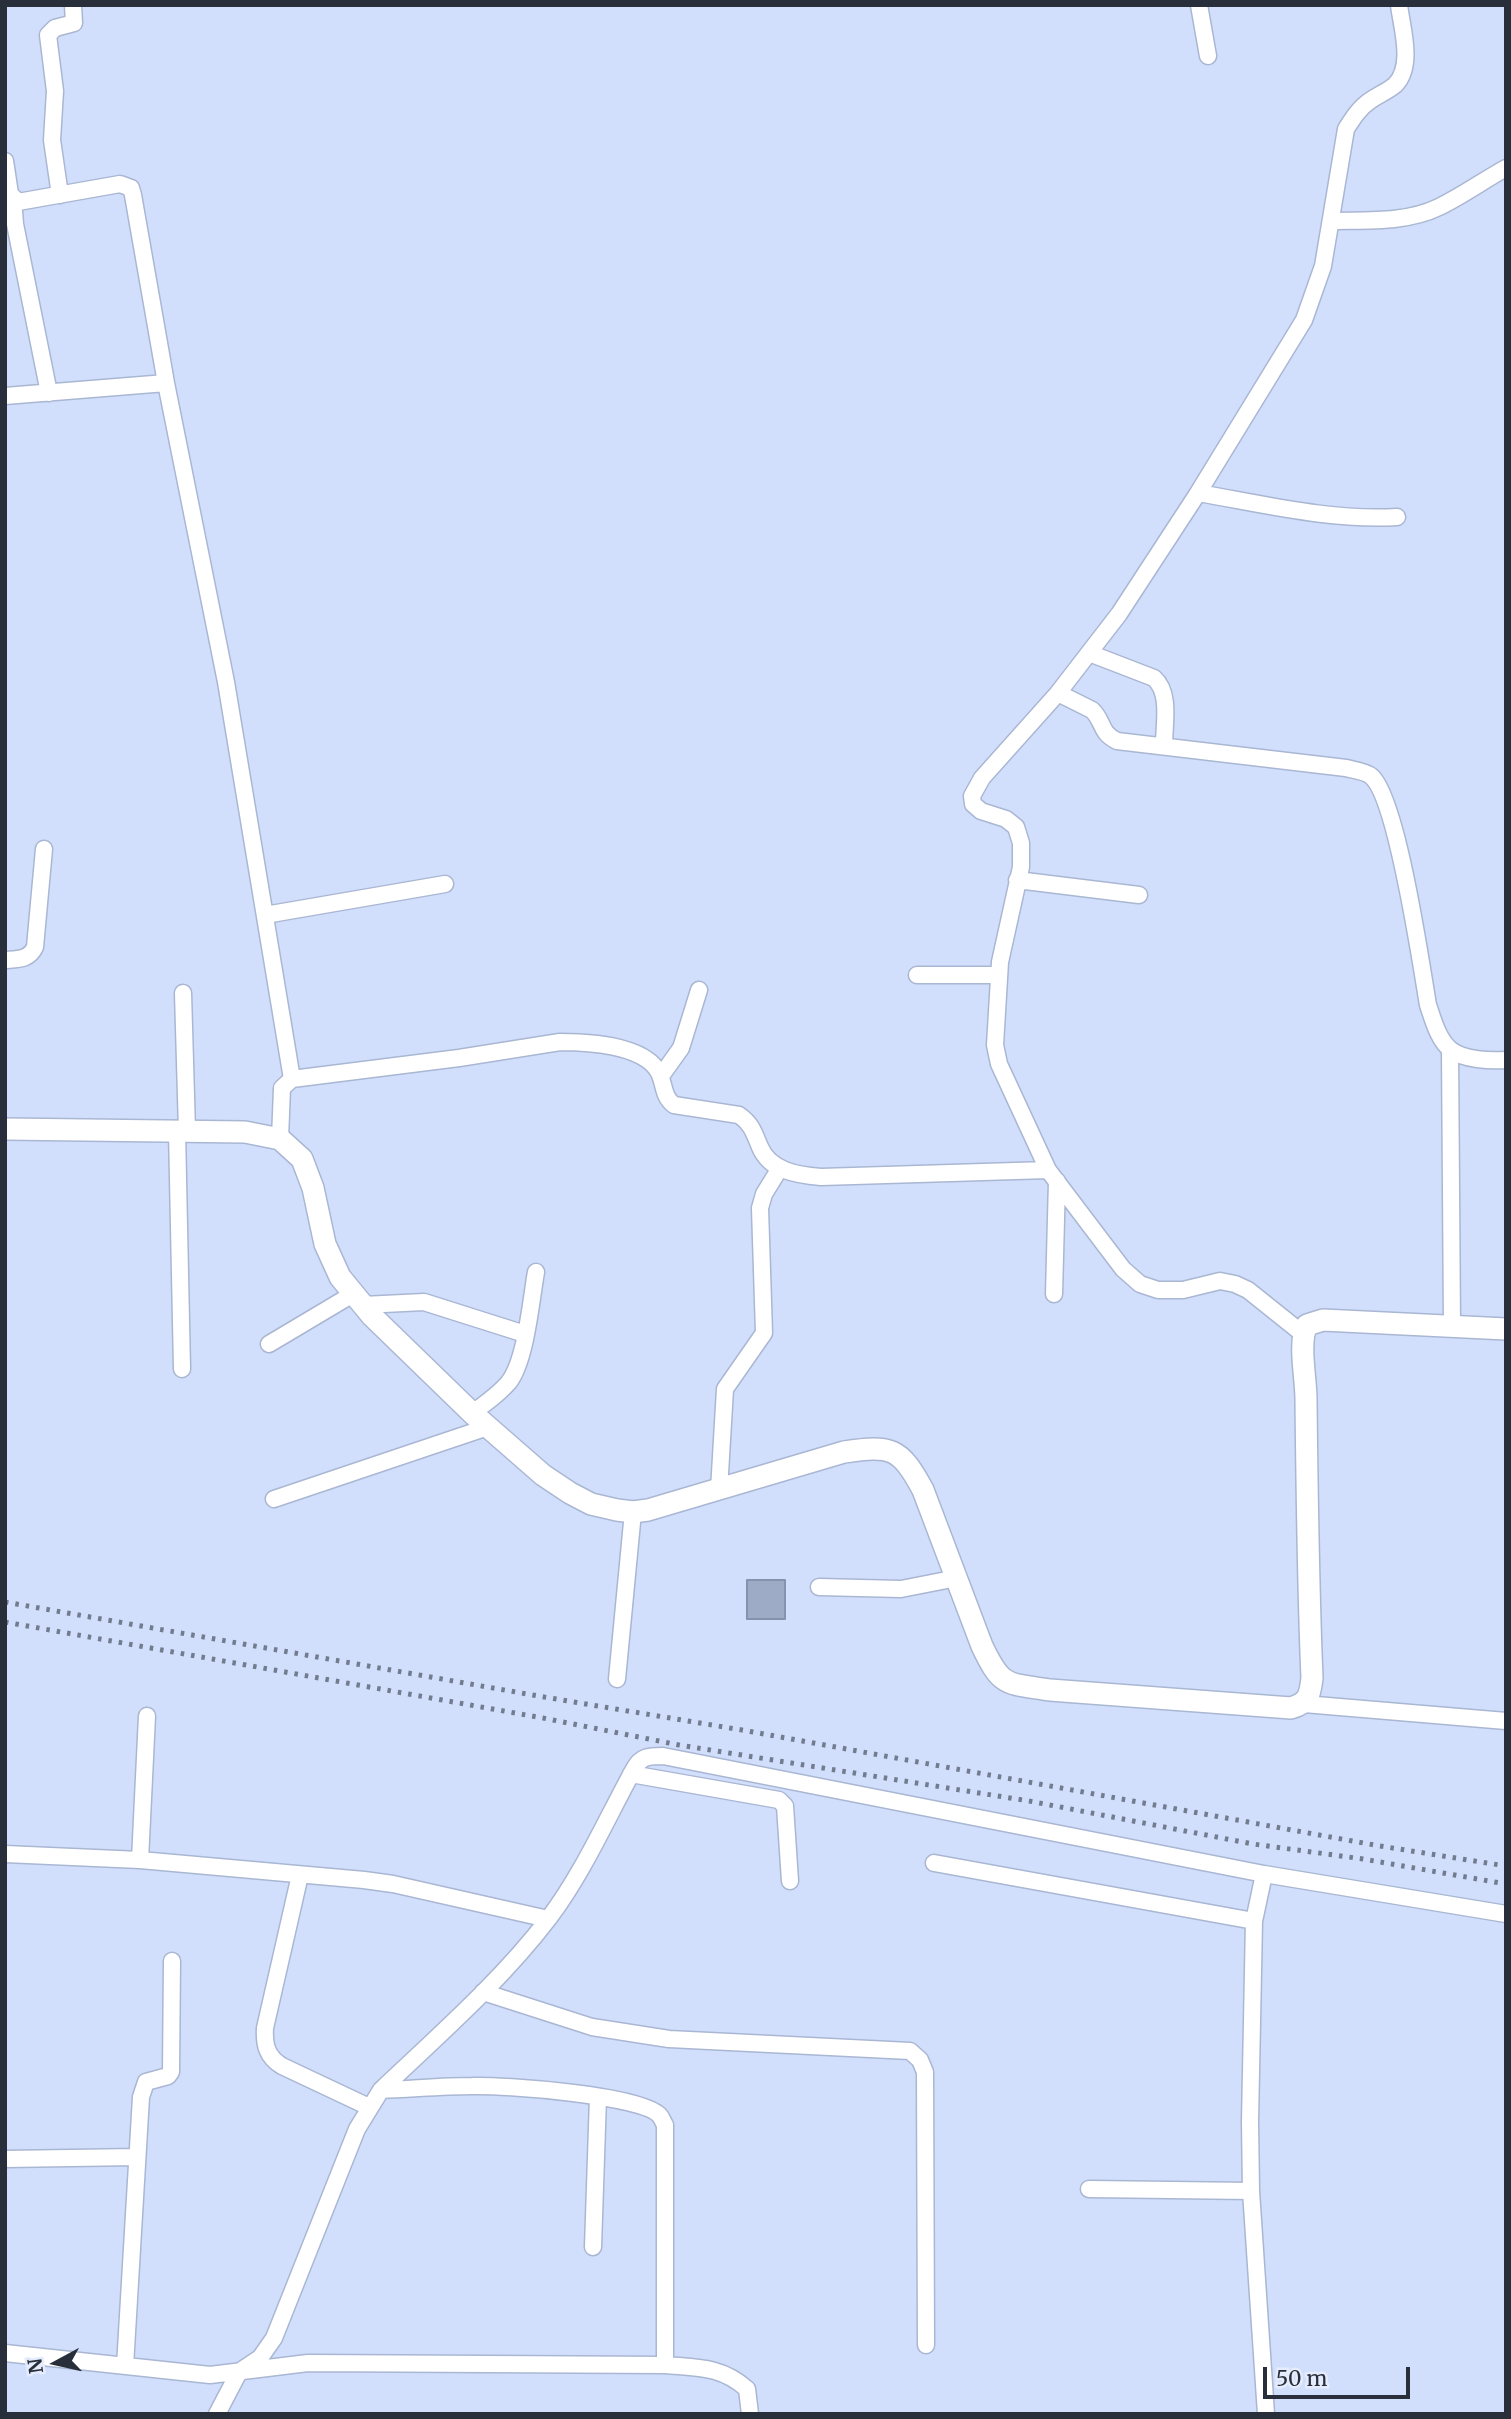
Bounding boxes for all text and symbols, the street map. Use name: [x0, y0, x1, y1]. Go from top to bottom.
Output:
north arrow: [21, 2328, 91, 2398]
scale bar: [1266, 2352, 1413, 2396]
text: N: [22, 2357, 48, 2375]
text: 50 m: [1276, 2365, 1327, 2392]

